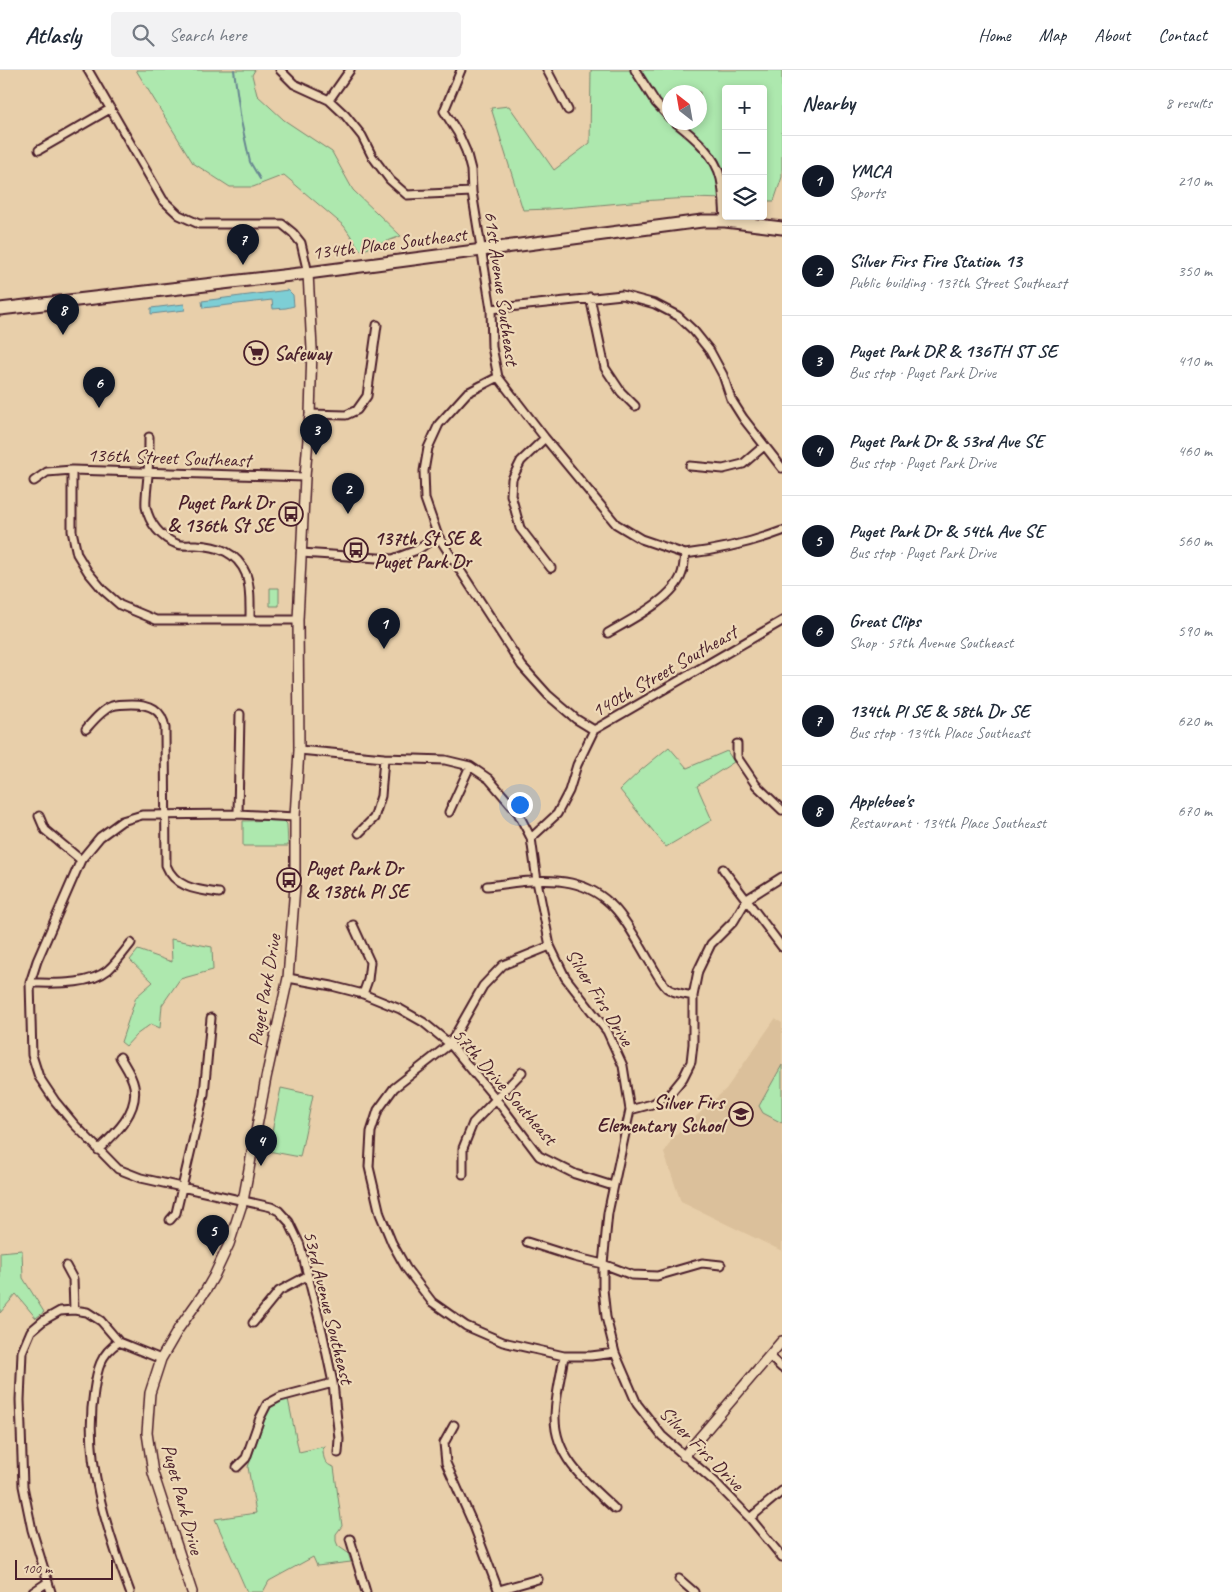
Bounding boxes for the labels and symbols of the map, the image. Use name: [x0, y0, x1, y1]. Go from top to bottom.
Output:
north arrow: [662, 85, 707, 130]
street label: 61st Avenue Southeast: [478, 209, 525, 369]
street label: 134th Place Southeast: [310, 221, 470, 265]
pin: 7: [227, 224, 259, 265]
pin: 8: [47, 294, 79, 335]
supermarket icon: Safeway: [243, 340, 269, 366]
place label: Safeway: [274, 341, 333, 366]
pin: 6: [83, 367, 115, 408]
pin: 3: [300, 414, 332, 455]
street label: 136th Street Southeast: [87, 442, 255, 473]
pin: 2: [332, 473, 364, 514]
place label: Puget Park Dr & 136th St SE: [168, 490, 277, 538]
bus stop icon: Puget Park Dr & 136th St SE: [278, 501, 304, 527]
place label: 137th St SE & Puget Park Dr: [374, 526, 482, 574]
bus stop icon: 137th St SE & Puget Park Dr: [343, 537, 369, 563]
pin: 1: [368, 608, 400, 649]
street label: 140th Street Southeast: [587, 618, 744, 723]
your location: [507, 792, 533, 818]
place label: Puget Park Dr & 138th Pl SE: [306, 856, 411, 904]
bus stop icon: Puget Park Dr & 138th Pl SE: [276, 867, 302, 893]
street label: Puget Park Drive: [242, 931, 287, 1048]
street label: Silver Firs Drive: [560, 944, 640, 1052]
street label: 57th Drive Southeast: [447, 1023, 564, 1152]
place label: Silver Firs Elementary School: [597, 1090, 727, 1138]
school or university icon: Silver Firs Elementary School: [728, 1101, 754, 1127]
pin: 4: [245, 1125, 277, 1166]
pin: 5: [197, 1215, 229, 1256]
street label: 53rd Avenue Southeast: [297, 1228, 360, 1389]
street label: Silver Firs Drive: [654, 1401, 750, 1497]
street label: Puget Park Drive: [156, 1441, 210, 1558]
scale bar: [15, 1557, 112, 1580]

